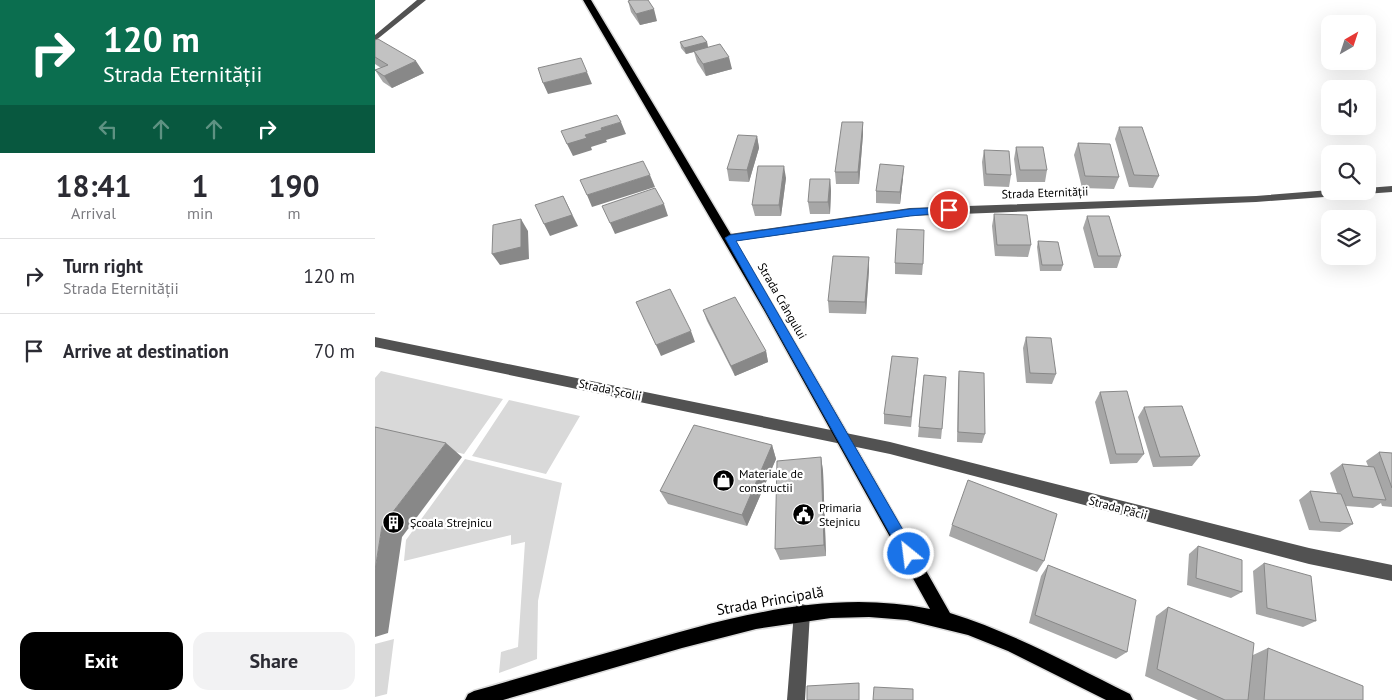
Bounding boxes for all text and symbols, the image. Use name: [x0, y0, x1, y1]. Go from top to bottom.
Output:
north arrow: [1321, 15, 1376, 70]
map controls: [1321, 15, 1376, 265]
text: 120 m: [103, 16, 200, 62]
icon: right: [20, 20, 85, 85]
text: Strada Eternității: [103, 60, 262, 88]
button: sound: [1321, 80, 1376, 135]
icon: left: [94, 115, 122, 143]
icon: ahead: [147, 115, 175, 143]
icon: ahead: [200, 115, 228, 143]
icon: right: [253, 115, 281, 143]
button: search: [1321, 145, 1376, 200]
text: 18:41: [55, 166, 132, 205]
text: 1: [192, 166, 209, 205]
text: 190: [268, 166, 320, 205]
street label: Strada Eternității: [1001, 183, 1089, 202]
pin: [928, 189, 970, 231]
icon: arrive: [935, 196, 963, 224]
text: Arrival: [71, 203, 116, 223]
text: min: [187, 203, 213, 223]
text: m: [288, 203, 301, 223]
button: layers: [1321, 210, 1376, 265]
text: Turn right: [63, 254, 143, 278]
street label: Strada Crângului: [755, 260, 810, 341]
icon: right: [20, 262, 48, 290]
text: 120 m: [303, 264, 355, 288]
text: Strada Eternității: [63, 278, 179, 298]
icon: arrive: [20, 337, 48, 365]
text: Arrive at destination: [63, 339, 229, 363]
text: 70 m: [314, 339, 355, 363]
street label: Strada Școlii: [577, 376, 643, 403]
place label: Materiale de constructii: [739, 466, 803, 495]
shop icon: Materiale de constructii: [711, 469, 735, 493]
street label: Strada Păcii: [1087, 492, 1149, 523]
place label: Primaria Stejnicu: [819, 500, 862, 529]
public building icon: Primaria Stejnicu: [791, 503, 815, 527]
building icon: Școala Strejnicu: [382, 511, 406, 535]
place label: Școala Strejnicu: [410, 515, 492, 530]
position arrow: [882, 527, 934, 579]
street label: Strada Principală: [715, 582, 825, 619]
button: Exit: [20, 632, 183, 690]
button: Share: [193, 632, 355, 690]

